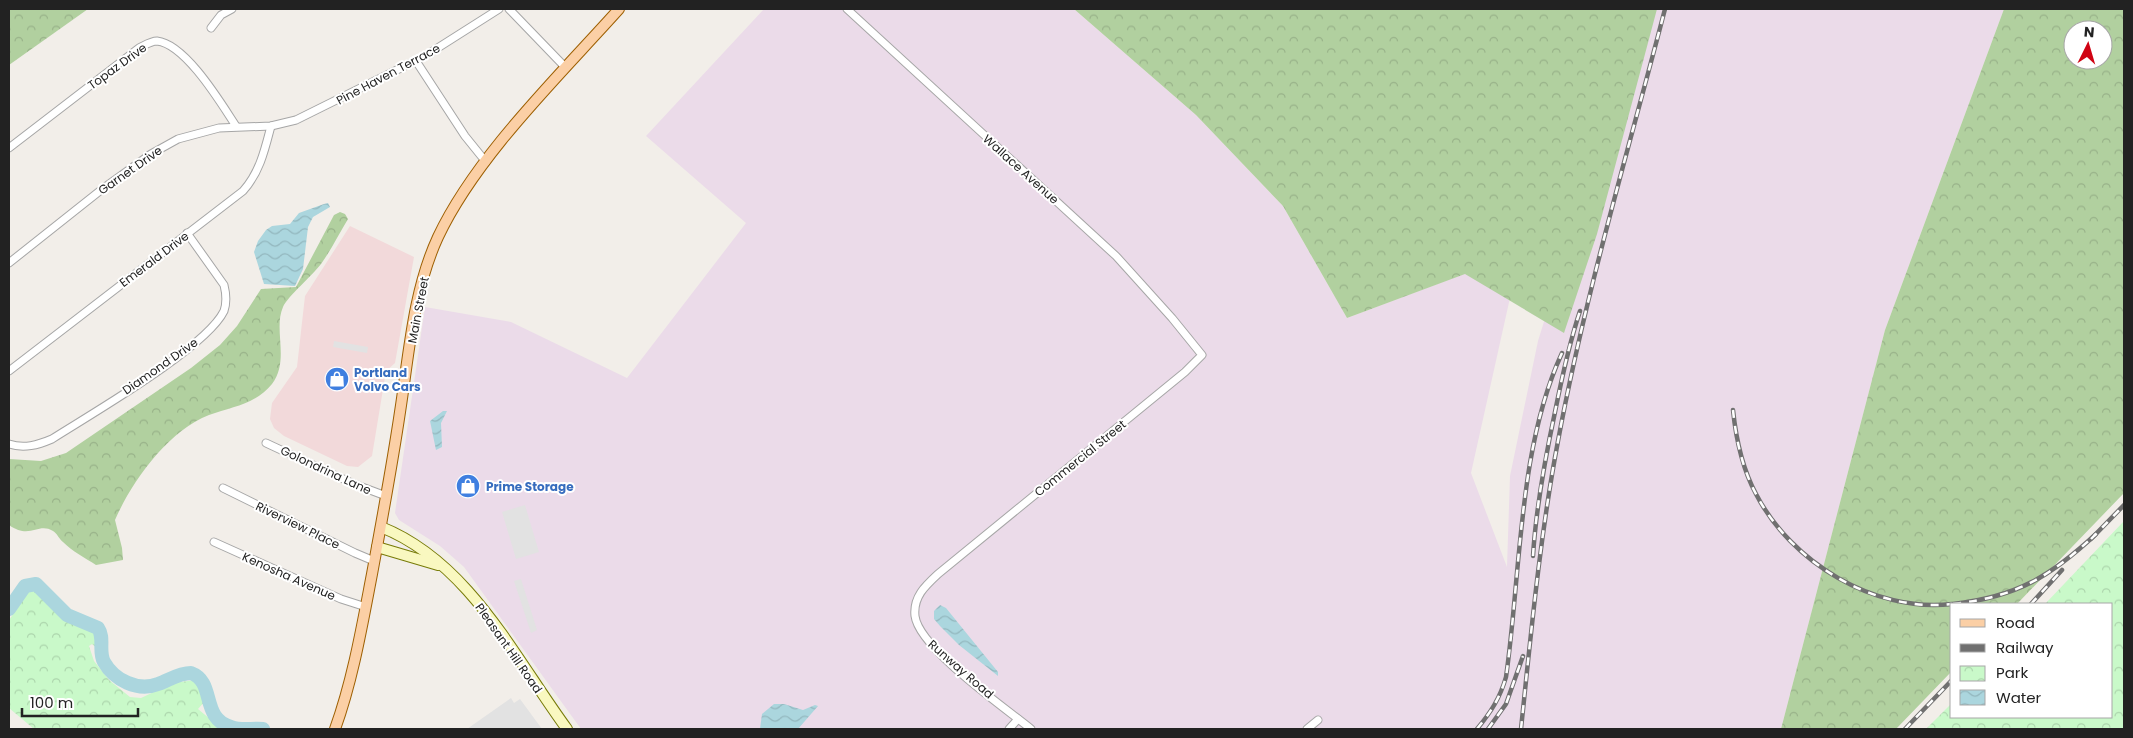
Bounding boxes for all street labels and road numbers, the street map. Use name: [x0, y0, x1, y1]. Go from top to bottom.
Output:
street label: Topaz Drive: [84, 39, 150, 93]
street label: Pine Haven Terrace: [333, 39, 443, 109]
street label: Wallace Avenue: [979, 130, 1063, 208]
street label: Garnet Drive: [95, 142, 165, 198]
street label: Emerald Drive: [116, 227, 192, 291]
street label: Main Street: [403, 275, 433, 345]
street label: Diamond Drive: [119, 334, 201, 398]
street label: Commercial Street: [1031, 416, 1129, 500]
street label: Golondrina Lane: [278, 442, 374, 498]
street label: Riverview Place: [253, 497, 343, 553]
street label: Kenosha Avenue: [240, 548, 338, 604]
street label: Pleasant Hill Road: [471, 599, 547, 697]
street label: Runway Road: [925, 636, 997, 702]

